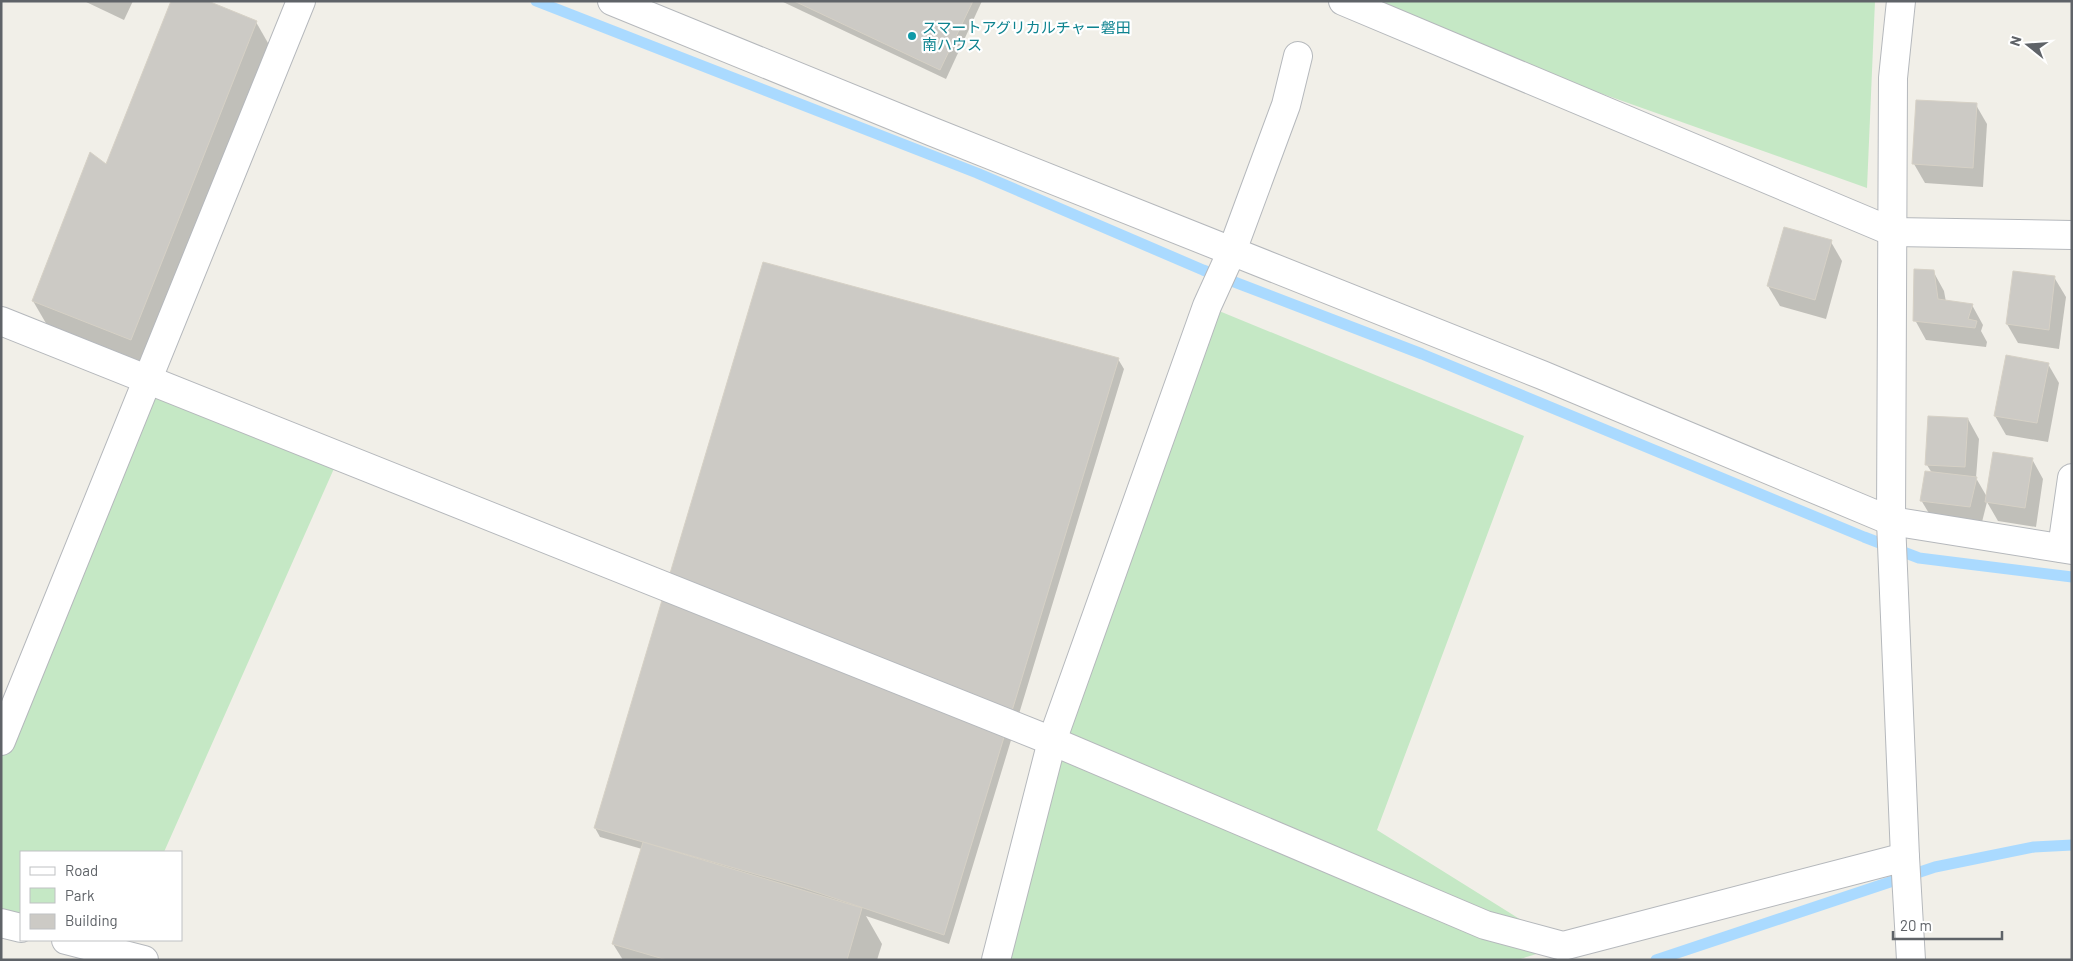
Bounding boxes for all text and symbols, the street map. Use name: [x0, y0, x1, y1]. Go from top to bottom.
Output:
place label: スマートアグリカルチャー磐田 南ハウス: [922, 18, 1131, 53]
north arrow: [2003, 20, 2053, 70]
marker: スマートアグリカルチャー磐田 南ハウス: [906, 30, 918, 42]
text: N: [2006, 34, 2025, 48]
legend: [20, 851, 182, 941]
text: Road: [65, 861, 98, 879]
text: Park: [65, 886, 95, 904]
scale bar: [1893, 908, 2002, 940]
text: Building: [65, 911, 118, 929]
text: 20 m: [1900, 916, 1932, 934]

